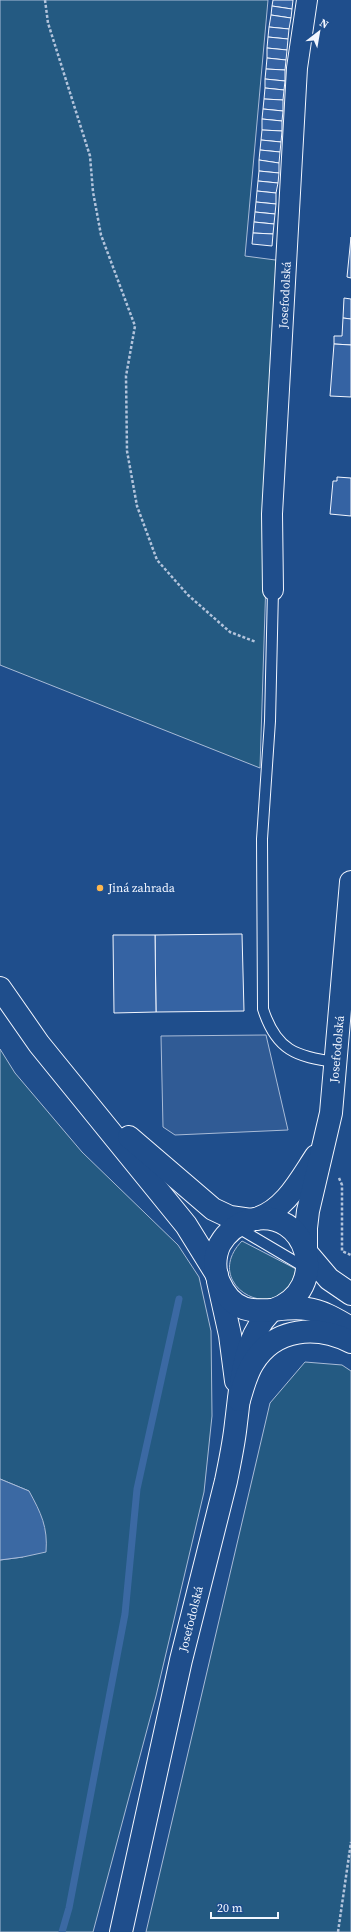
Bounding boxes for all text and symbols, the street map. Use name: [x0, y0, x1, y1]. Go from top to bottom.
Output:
north arrow: [299, 12, 339, 52]
text: N: [317, 15, 331, 32]
street label: Josefodolská: [275, 260, 295, 330]
place label: Jiná zahrada: [107, 880, 176, 896]
marker: Jiná zahrada: [95, 883, 105, 893]
street label: Josefodolská: [326, 1014, 348, 1084]
street label: Josefodolská: [175, 1584, 207, 1655]
scale bar: [211, 1894, 278, 1920]
text: 20 m: [217, 1900, 243, 1916]

